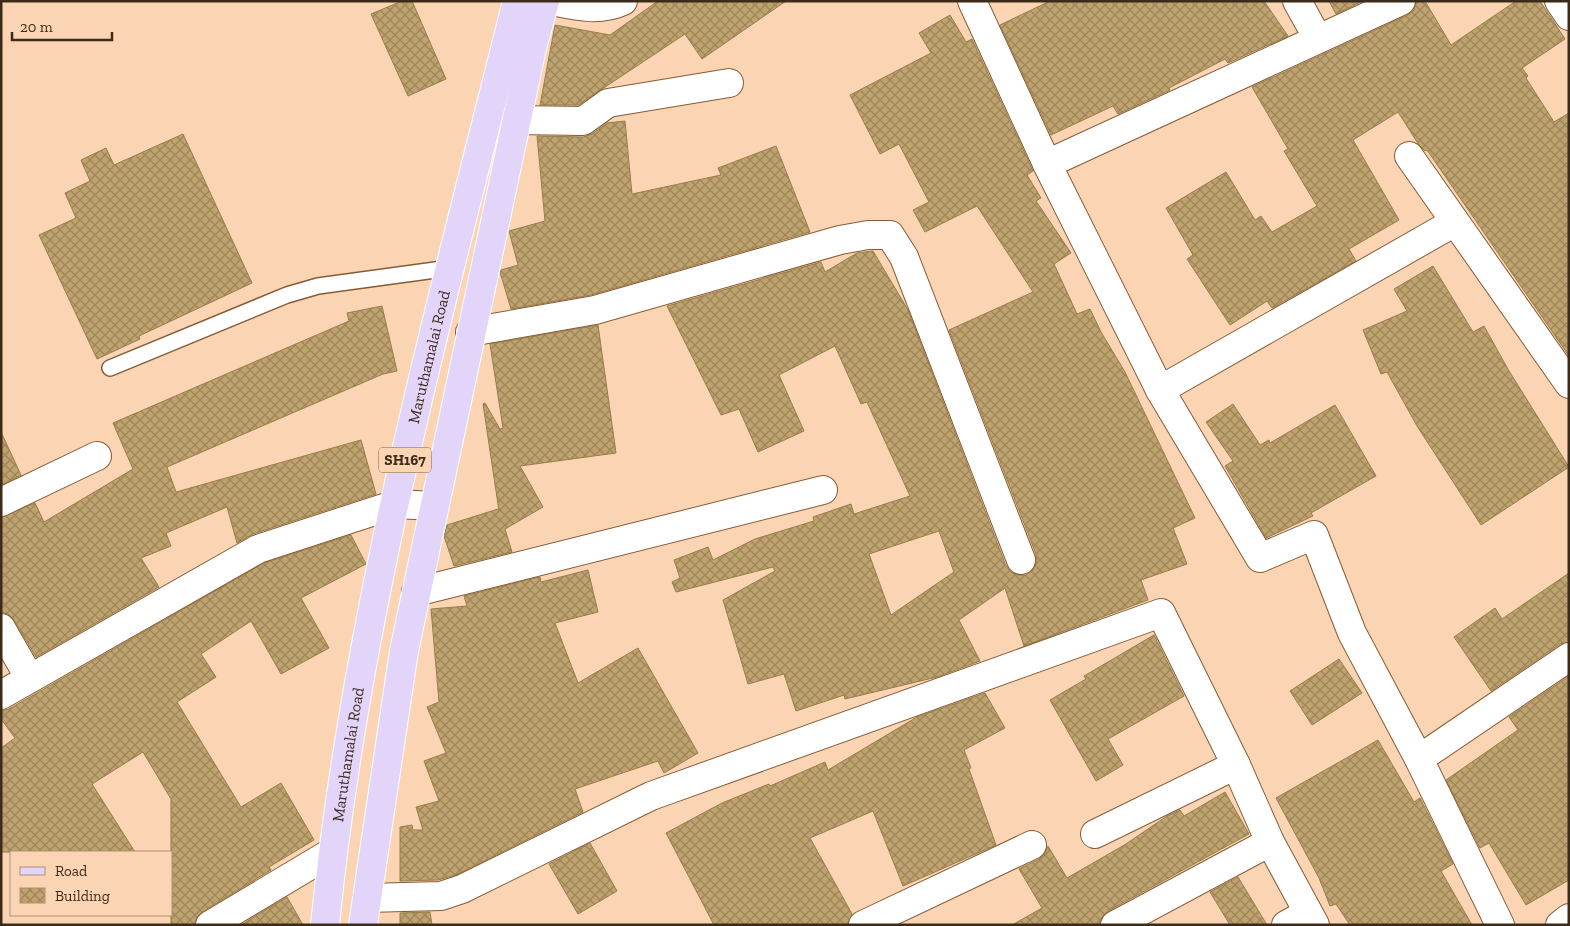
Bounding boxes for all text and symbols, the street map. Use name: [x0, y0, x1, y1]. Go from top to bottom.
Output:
scale bar: [12, 10, 112, 42]
text: 20 m: [20, 18, 53, 36]
street label: Maruthamalai Road: [403, 288, 454, 425]
road number: SH167: [379, 448, 431, 472]
street label: Maruthamalai Road: [328, 685, 368, 823]
legend: [10, 851, 172, 916]
text: Road: [55, 862, 88, 880]
text: Building: [55, 887, 110, 905]

